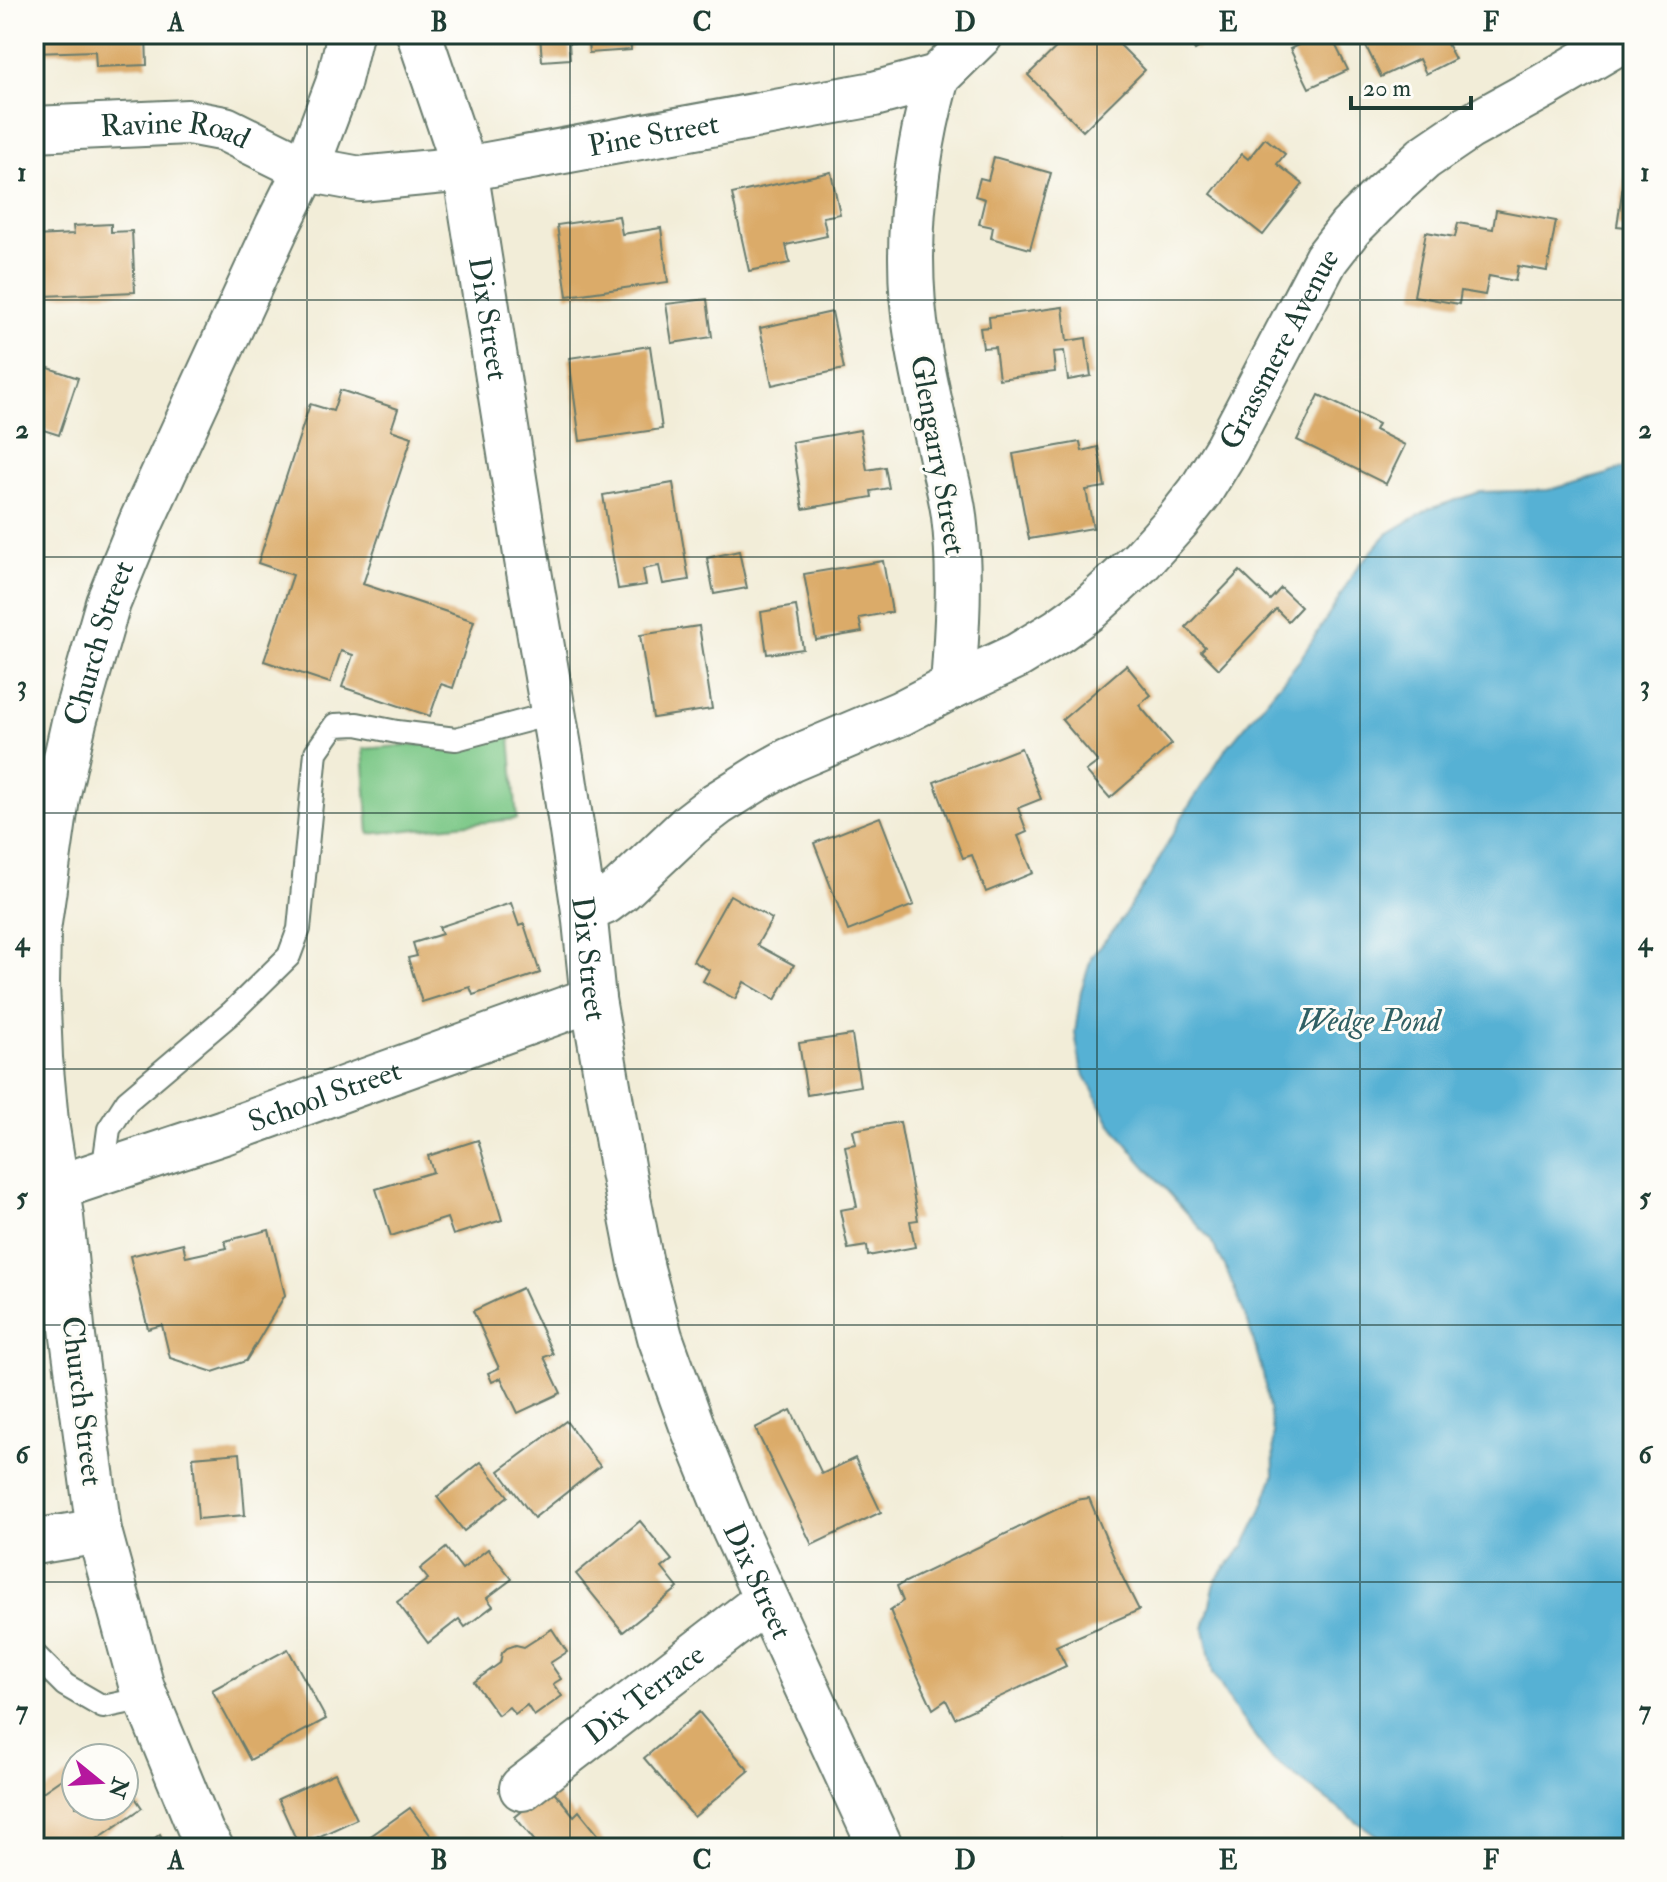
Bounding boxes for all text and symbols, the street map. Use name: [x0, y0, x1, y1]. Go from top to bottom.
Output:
text: A: [167, 7, 185, 39]
text: B: [430, 7, 448, 39]
text: C: [692, 7, 712, 39]
text: D: [954, 7, 976, 39]
text: E: [1219, 7, 1238, 39]
text: F: [1483, 7, 1500, 39]
scale bar: [1351, 60, 1471, 110]
text: 20 m: [1363, 73, 1412, 104]
street label: Ravine Road: [99, 103, 257, 157]
street label: Pine Street: [585, 104, 722, 165]
text: 1: [17, 157, 27, 189]
text: 1: [1640, 157, 1650, 189]
street label: Grassmere Avenue: [1211, 240, 1347, 456]
street label: Dix Street: [461, 254, 517, 383]
street label: Glengarry Street: [902, 352, 974, 558]
text: 2: [15, 414, 29, 446]
text: 2: [1638, 414, 1652, 446]
street label: Church Street: [55, 555, 142, 730]
text: 3: [17, 670, 27, 702]
text: 3: [1640, 670, 1650, 702]
street label: Dix Street: [564, 894, 615, 1024]
text: 4: [14, 926, 31, 958]
text: 4: [1637, 926, 1654, 958]
water label: Wedge Pond: [1297, 1001, 1443, 1041]
street label: School Street: [243, 1051, 406, 1140]
text: 5: [16, 1182, 28, 1214]
text: 5: [1639, 1182, 1651, 1214]
street label: Church Street: [53, 1314, 111, 1488]
text: 6: [15, 1439, 30, 1471]
text: 6: [1638, 1439, 1653, 1471]
street label: Dix Street: [715, 1516, 801, 1645]
street label: Dix Terrace: [576, 1636, 712, 1752]
text: 7: [16, 1695, 28, 1727]
text: 7: [1639, 1695, 1651, 1727]
north arrow: [60, 1742, 140, 1822]
text: N: [102, 1773, 135, 1802]
text: A: [167, 1845, 185, 1877]
text: B: [430, 1845, 448, 1877]
text: C: [692, 1845, 712, 1877]
text: D: [954, 1845, 976, 1877]
text: E: [1219, 1845, 1238, 1877]
text: F: [1483, 1845, 1500, 1877]

